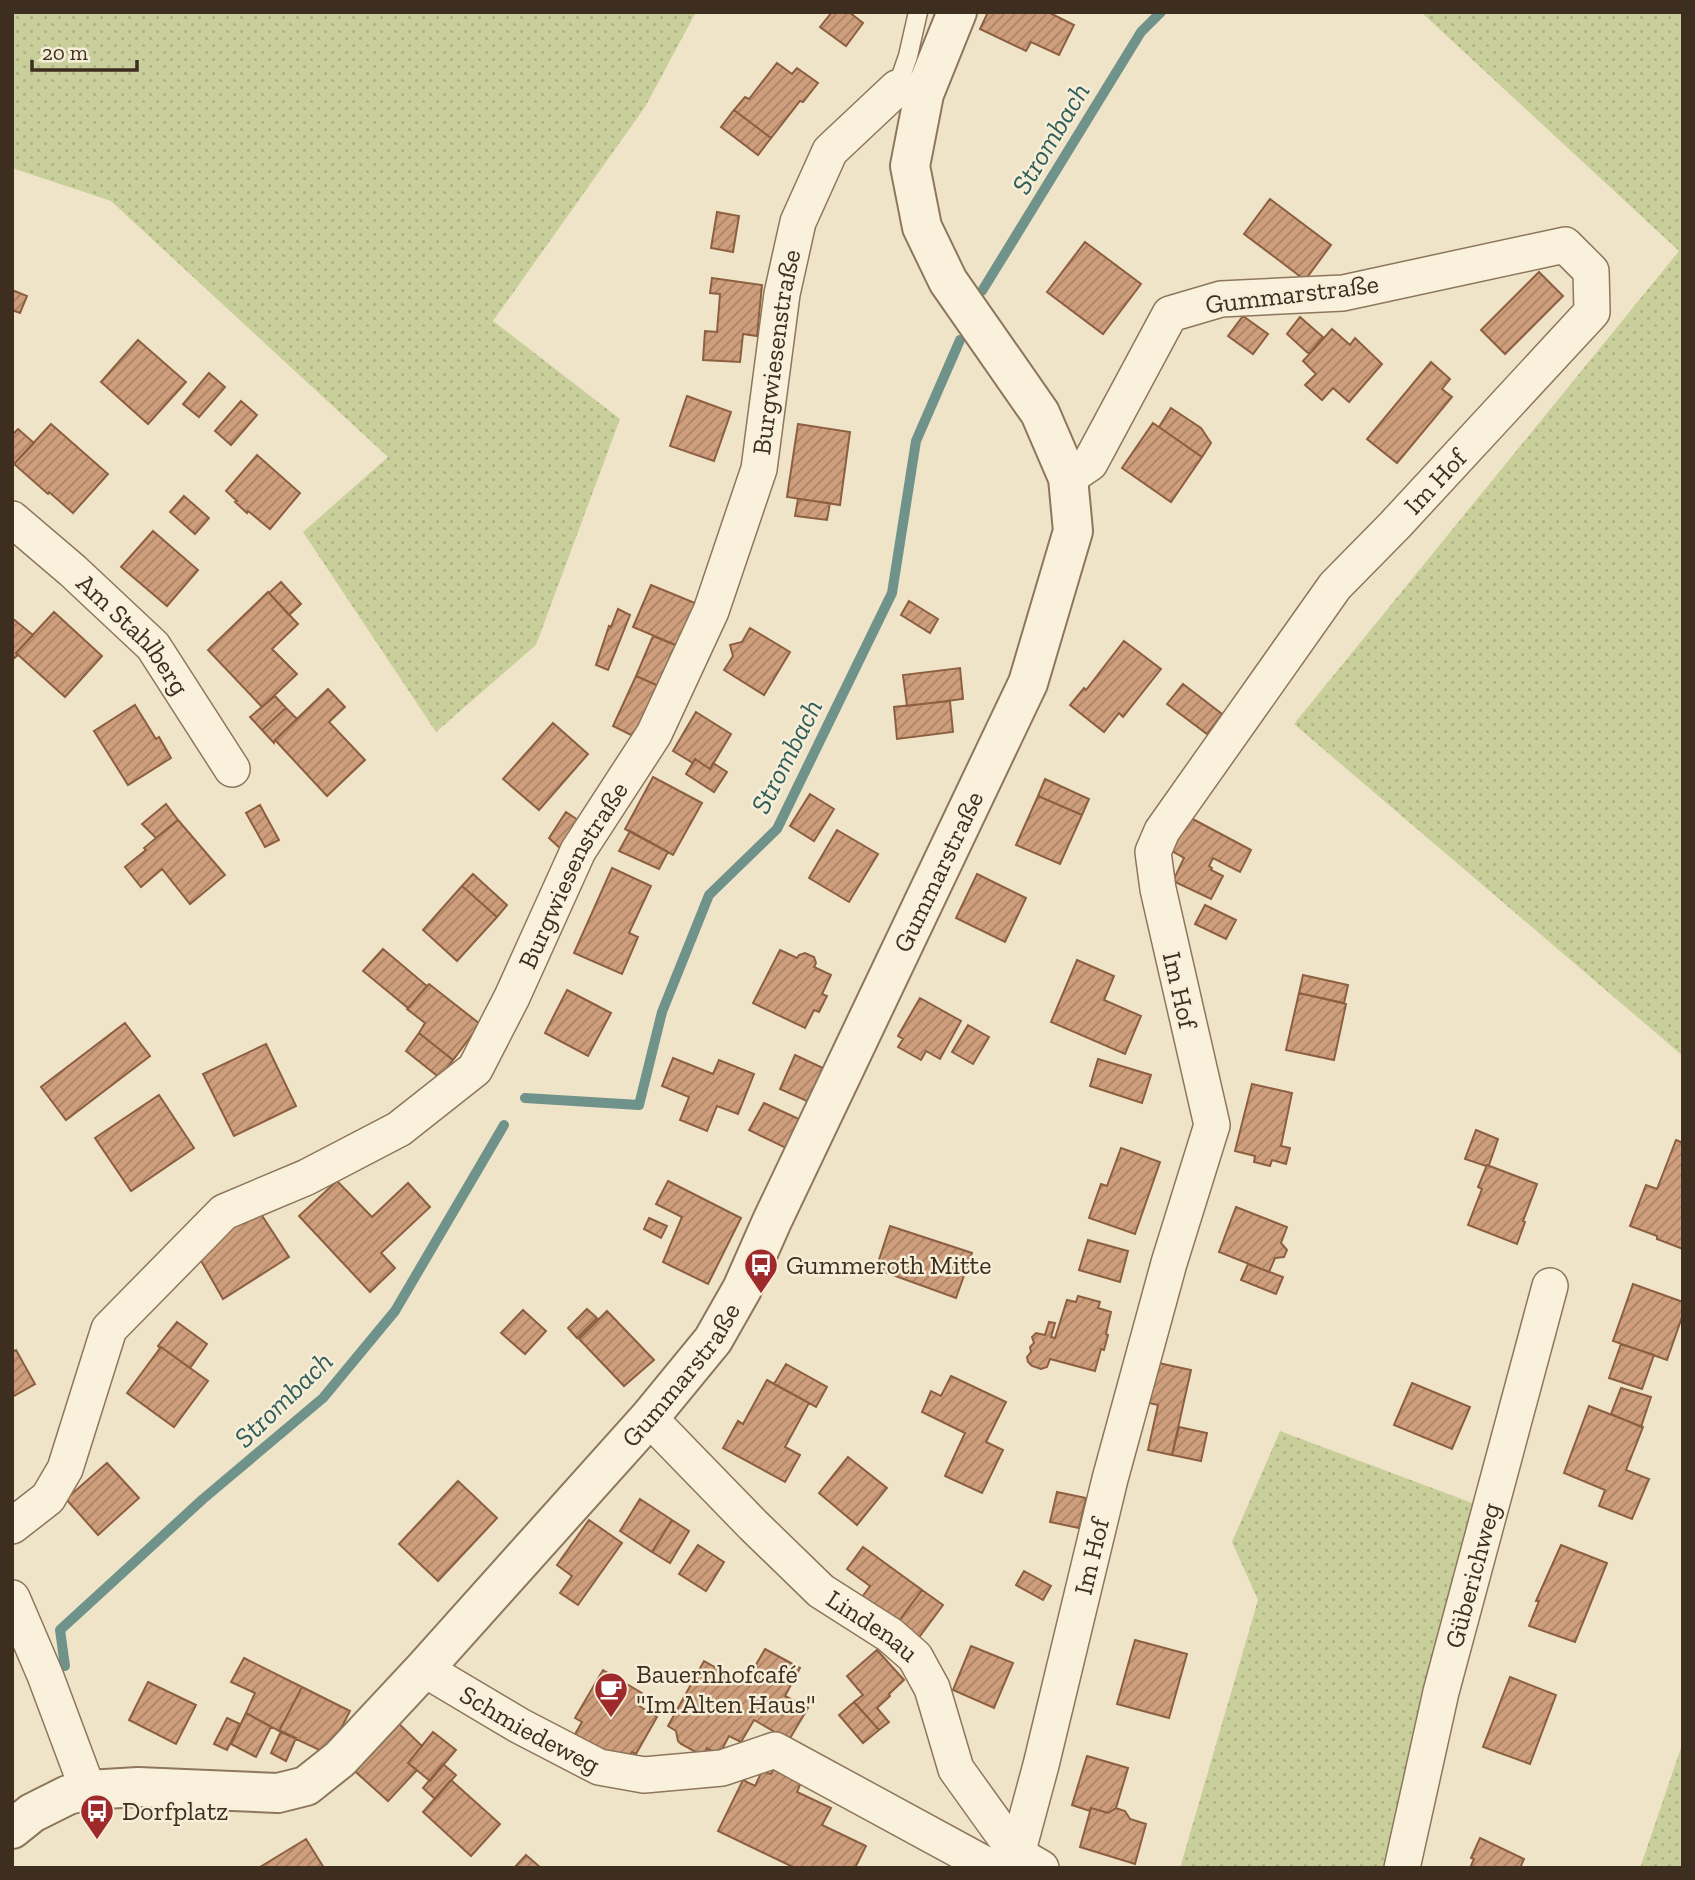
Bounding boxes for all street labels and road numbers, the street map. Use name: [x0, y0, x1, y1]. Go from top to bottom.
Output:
street label: Burgwiesenstraße: [745, 246, 807, 457]
street label: Gummarstraße: [1203, 267, 1381, 321]
street label: Im Hof: [1397, 441, 1474, 521]
street label: Am Stahlberg: [70, 567, 196, 701]
street label: Burgwiesenstraße: [511, 775, 635, 974]
street label: Gummarstraße: [886, 786, 990, 957]
street label: Im Hof: [1156, 949, 1205, 1033]
street label: Gummarstraße: [615, 1297, 747, 1454]
street label: Güberichweg: [1438, 1499, 1507, 1652]
street label: Im Hof: [1067, 1514, 1116, 1598]
street label: Lindenau: [820, 1583, 925, 1669]
street label: Schmiedeweg: [454, 1678, 605, 1781]

